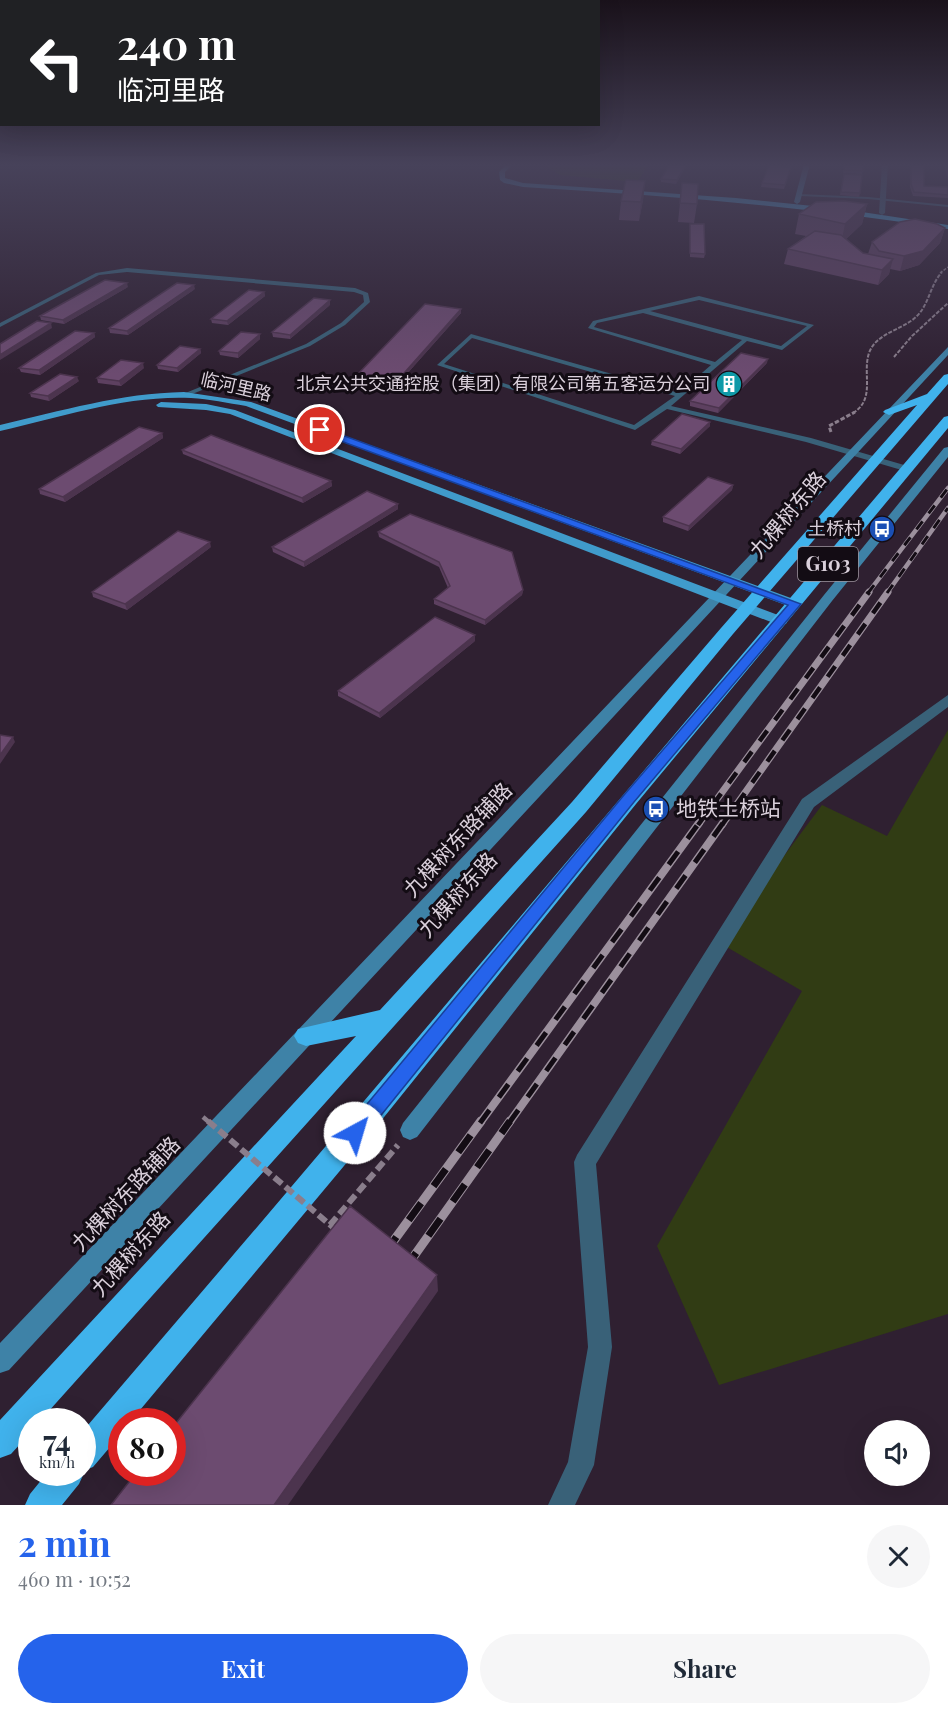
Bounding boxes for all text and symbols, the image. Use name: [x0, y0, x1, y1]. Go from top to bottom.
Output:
text: 240 m: [117, 15, 236, 71]
icon: left: [18, 24, 96, 102]
text: 临河里路: [117, 71, 225, 107]
street label: 临河里路: [198, 366, 274, 406]
building icon: 北京公共交通控股（集团）有限公司第五客运分公司: [714, 369, 744, 399]
place label: 北京公共交通控股（集团）有限公司第五客运分公司: [296, 371, 710, 395]
pin: [294, 404, 345, 455]
icon: arrive: [303, 413, 336, 446]
street label: 九棵树东路: [742, 464, 831, 563]
bus stop icon: 土桥村: [867, 514, 897, 544]
place label: 土桥村: [808, 516, 862, 540]
road number: G103: [798, 547, 858, 581]
street label: 九棵树东路辅路: [399, 778, 517, 902]
place label: 地铁土桥站: [676, 793, 781, 821]
bus stop icon: 地铁土桥站: [641, 794, 671, 824]
street label: 九棵树东路: [414, 848, 502, 942]
position arrow: [323, 1101, 387, 1165]
street label: 九棵树东路辅路: [67, 1132, 185, 1256]
street label: 九棵树东路: [87, 1207, 175, 1301]
speed limit sign: 80: [108, 1408, 186, 1486]
text: 74: [43, 1420, 71, 1460]
map controls: [864, 1420, 930, 1486]
button: sound: [864, 1420, 930, 1486]
text: km/h: [39, 1452, 75, 1472]
text: 2 min: [18, 1518, 111, 1566]
button: close: [867, 1525, 930, 1588]
text: 460 m · 10:52: [18, 1565, 131, 1592]
button: Exit: [18, 1634, 468, 1703]
button: Share: [480, 1634, 930, 1703]

